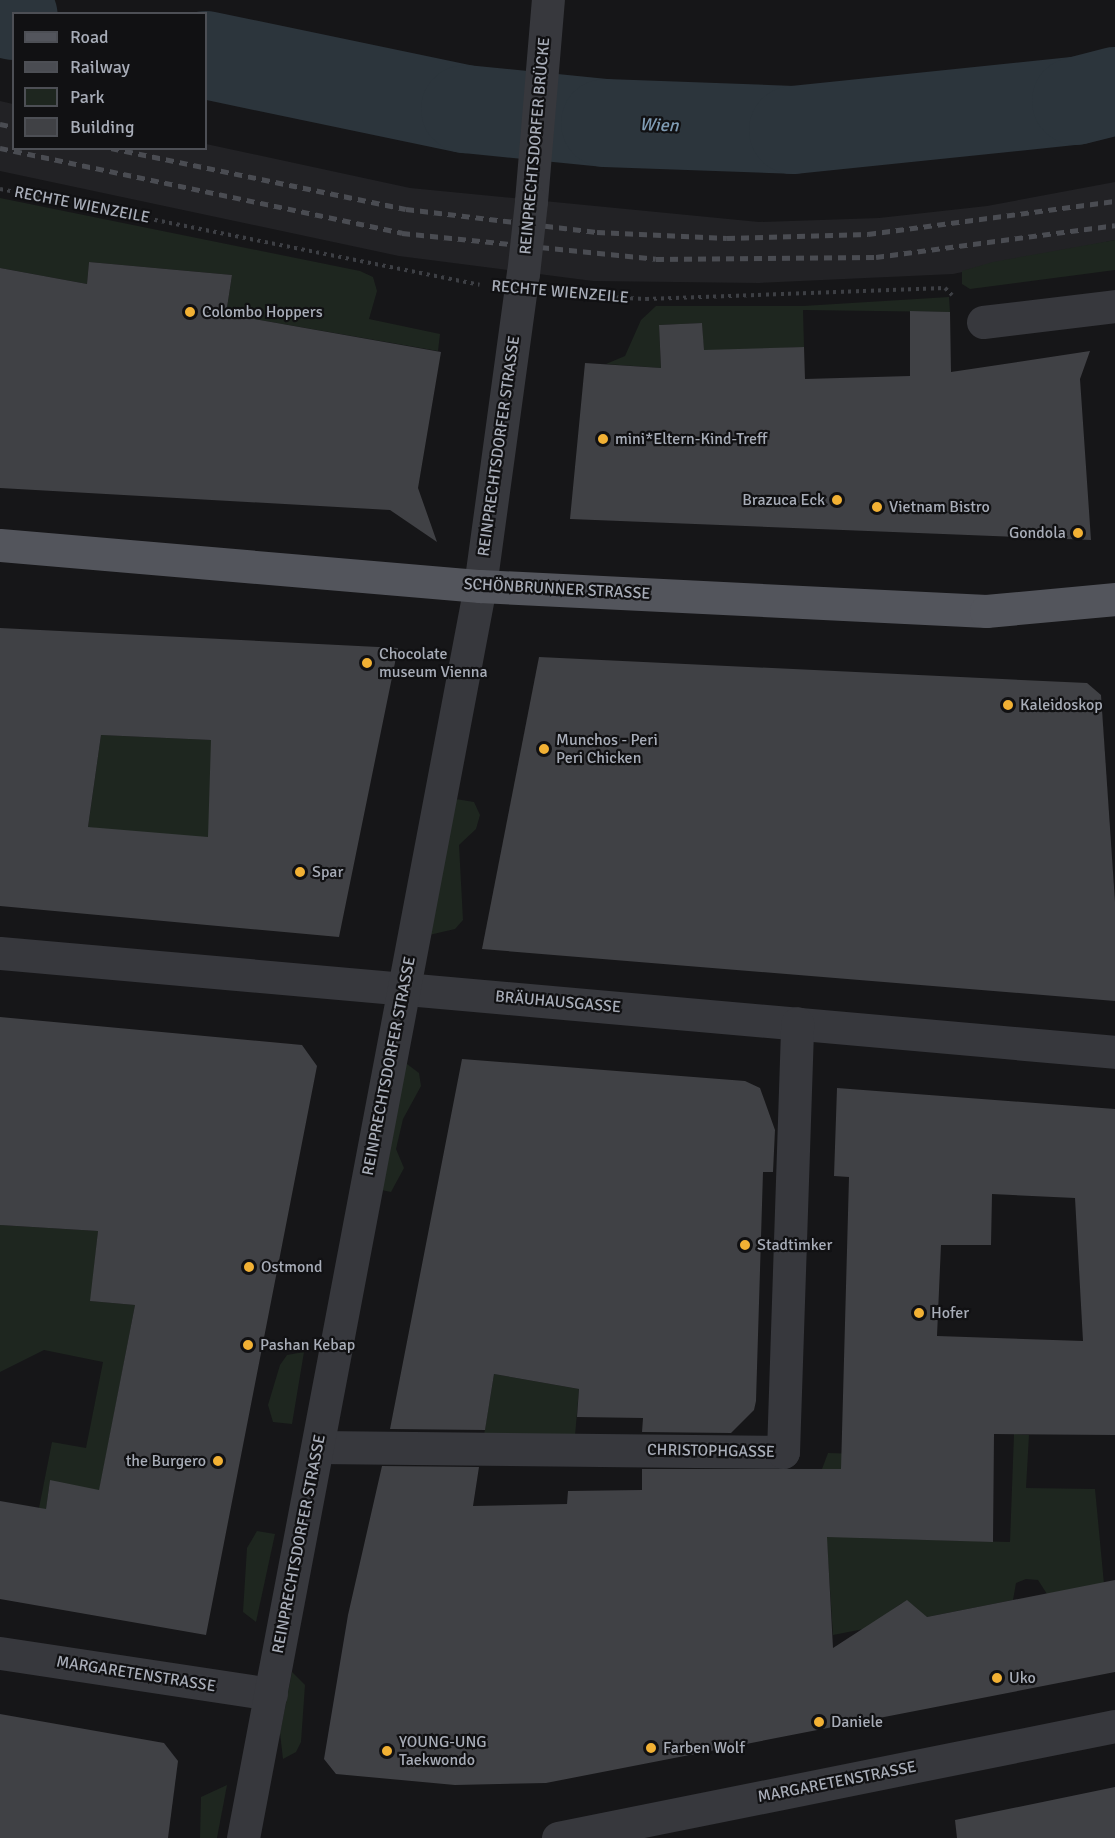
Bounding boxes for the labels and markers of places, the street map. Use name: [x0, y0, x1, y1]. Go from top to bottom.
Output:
place label: Colombo Hoppers: [202, 302, 323, 322]
marker: Colombo Hoppers: [183, 305, 197, 319]
place label: mini*Eltern-Kind-Treff: [615, 429, 767, 449]
marker: mini*Eltern-Kind-Treff: [596, 432, 610, 446]
place label: Brazuca Eck: [742, 490, 825, 510]
marker: Brazuca Eck: [830, 493, 844, 507]
place label: Vietnam Bistro: [889, 497, 990, 517]
marker: Vietnam Bistro: [870, 500, 884, 514]
place label: Gondola: [1009, 523, 1066, 543]
marker: Gondola: [1071, 526, 1085, 540]
place label: Chocolate museum Vienna: [379, 644, 488, 682]
marker: Chocolate museum Vienna: [360, 656, 374, 670]
place label: Kaleidoskop: [1020, 695, 1103, 715]
marker: Kaleidoskop: [1001, 698, 1015, 712]
place label: Munchos - Peri Peri Chicken: [556, 730, 658, 768]
marker: Munchos - Peri Peri Chicken: [537, 742, 551, 756]
place label: Spar: [312, 862, 343, 882]
marker: Spar: [293, 865, 307, 879]
place label: Stadtimker: [757, 1235, 832, 1255]
marker: Stadtimker: [738, 1238, 752, 1252]
place label: Ostmond: [261, 1257, 322, 1277]
marker: Ostmond: [242, 1260, 256, 1274]
place label: Hofer: [931, 1303, 969, 1323]
marker: Hofer: [912, 1306, 926, 1320]
place label: Pashan Kebap: [260, 1335, 355, 1355]
marker: Pashan Kebap: [241, 1338, 255, 1352]
place label: the Burgero: [126, 1451, 206, 1471]
marker: the Burgero: [211, 1454, 225, 1468]
place label: Uko: [1009, 1668, 1036, 1688]
marker: Uko: [990, 1671, 1004, 1685]
place label: Daniele: [831, 1712, 883, 1732]
marker: Daniele: [812, 1715, 826, 1729]
place label: YOUNG-UNG Taekwondo: [399, 1732, 487, 1770]
place label: Farben Wolf: [663, 1738, 745, 1758]
marker: Farben Wolf: [644, 1741, 658, 1755]
marker: YOUNG-UNG Taekwondo: [380, 1744, 394, 1758]

